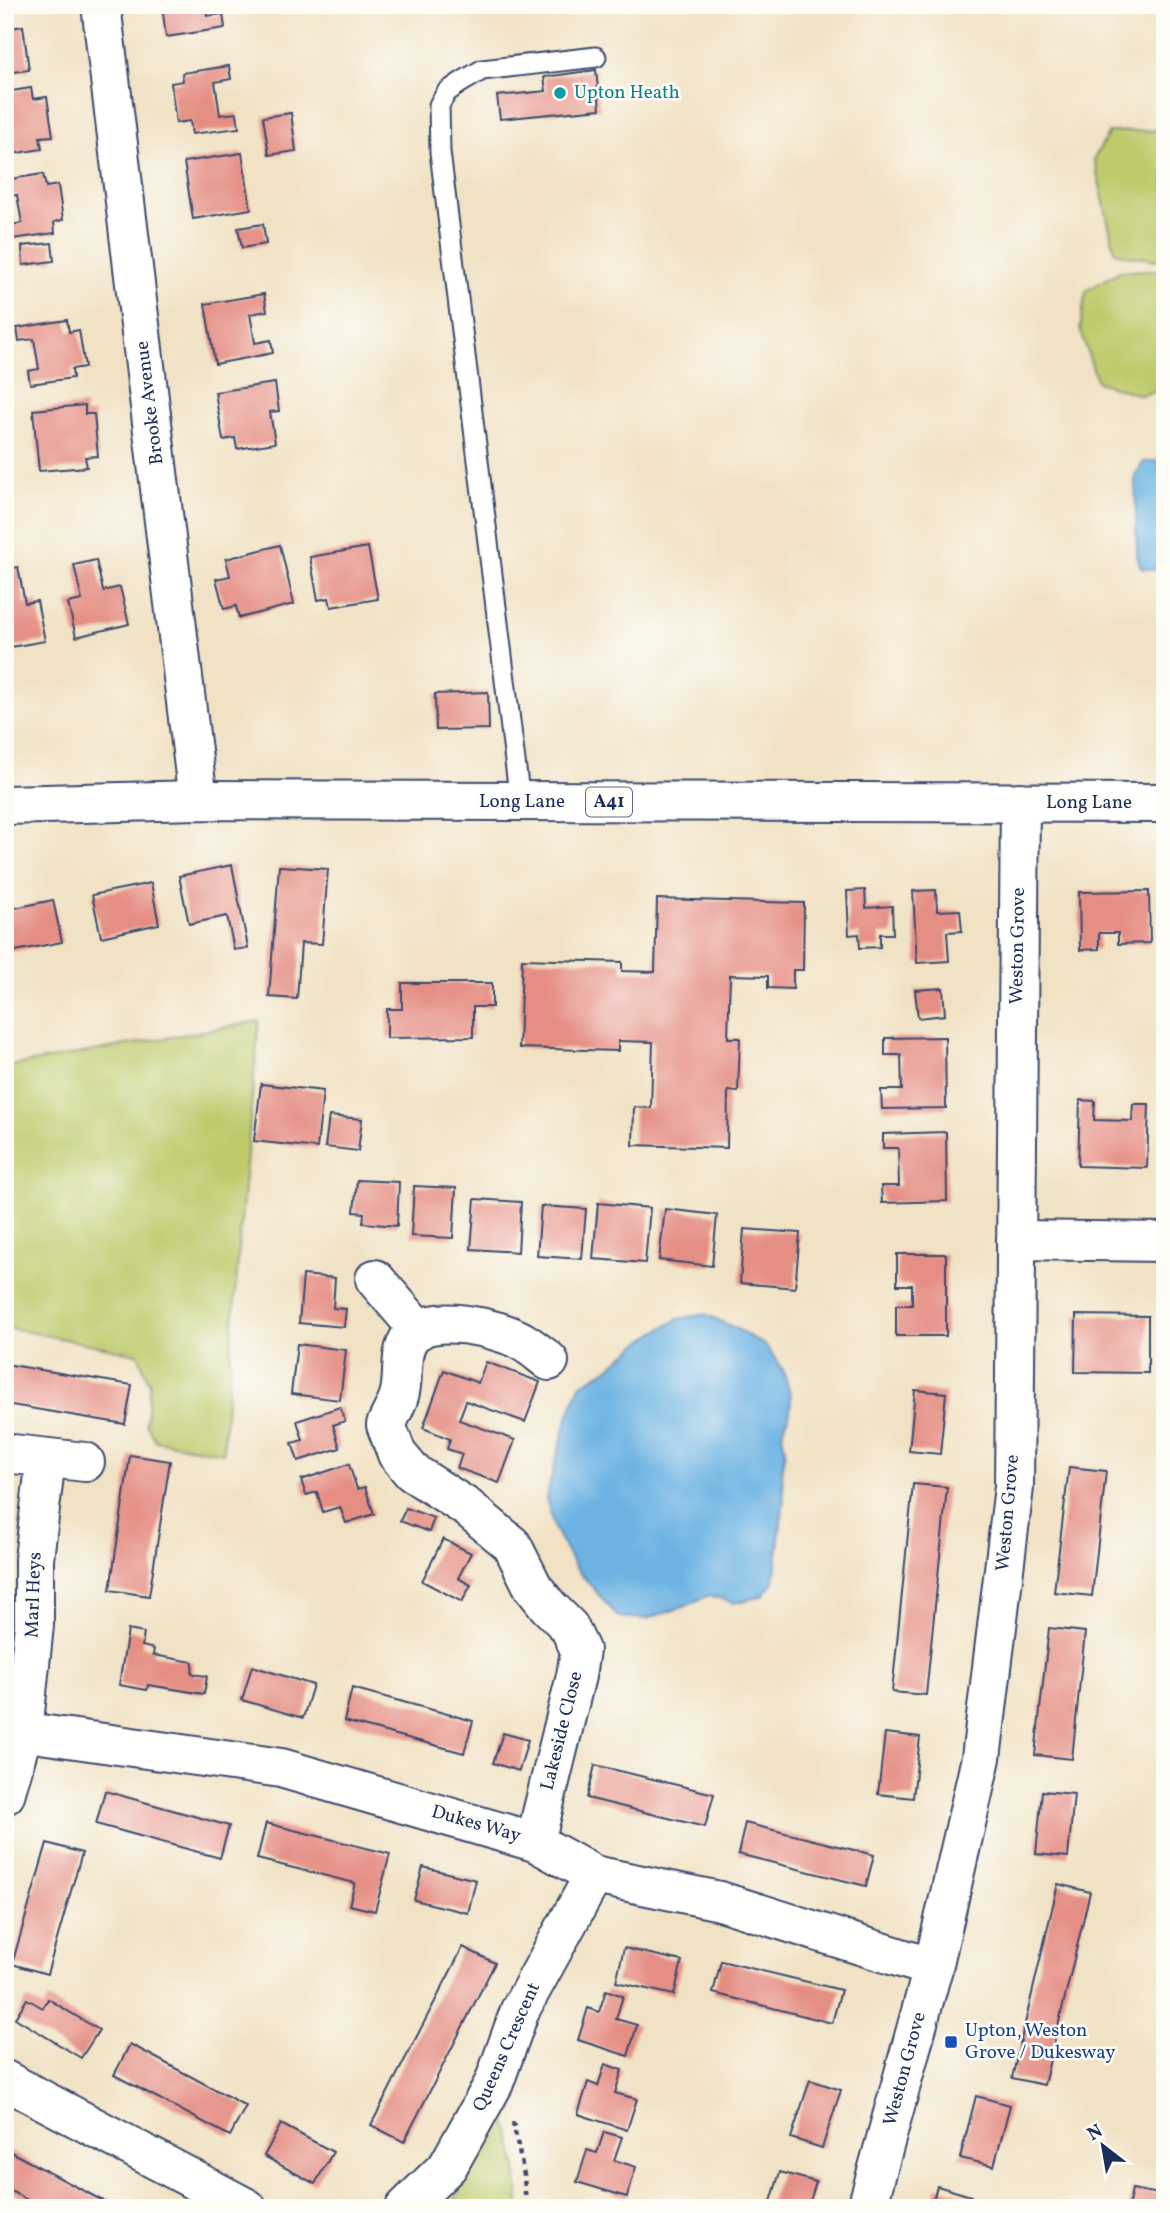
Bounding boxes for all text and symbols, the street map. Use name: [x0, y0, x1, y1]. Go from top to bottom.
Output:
place label: Upton Heath: [574, 80, 680, 106]
marker: Upton Heath: [552, 85, 568, 101]
street label: Brooke Avenue: [129, 339, 171, 467]
road number: A41: [586, 788, 632, 816]
street label: Long Lane: [479, 789, 565, 815]
street label: Long Lane: [1046, 790, 1132, 816]
street label: Weston Grove: [1004, 887, 1032, 1005]
street label: Weston Grove: [990, 1454, 1026, 1572]
street label: Marl Heys: [20, 1552, 48, 1638]
street label: Lakeside Close: [535, 1669, 589, 1793]
street label: Dukes Way: [428, 1799, 524, 1849]
street label: Queens Crescent: [467, 1978, 547, 2116]
street label: Weston Grove: [877, 2009, 933, 2129]
place label: Upton, Weston Grove / Dukesway: [965, 2018, 1115, 2066]
marker: Upton, Weston Grove / Dukesway: [943, 2034, 959, 2050]
north arrow: [1068, 2112, 1138, 2182]
text: N: [1083, 2118, 1108, 2148]

